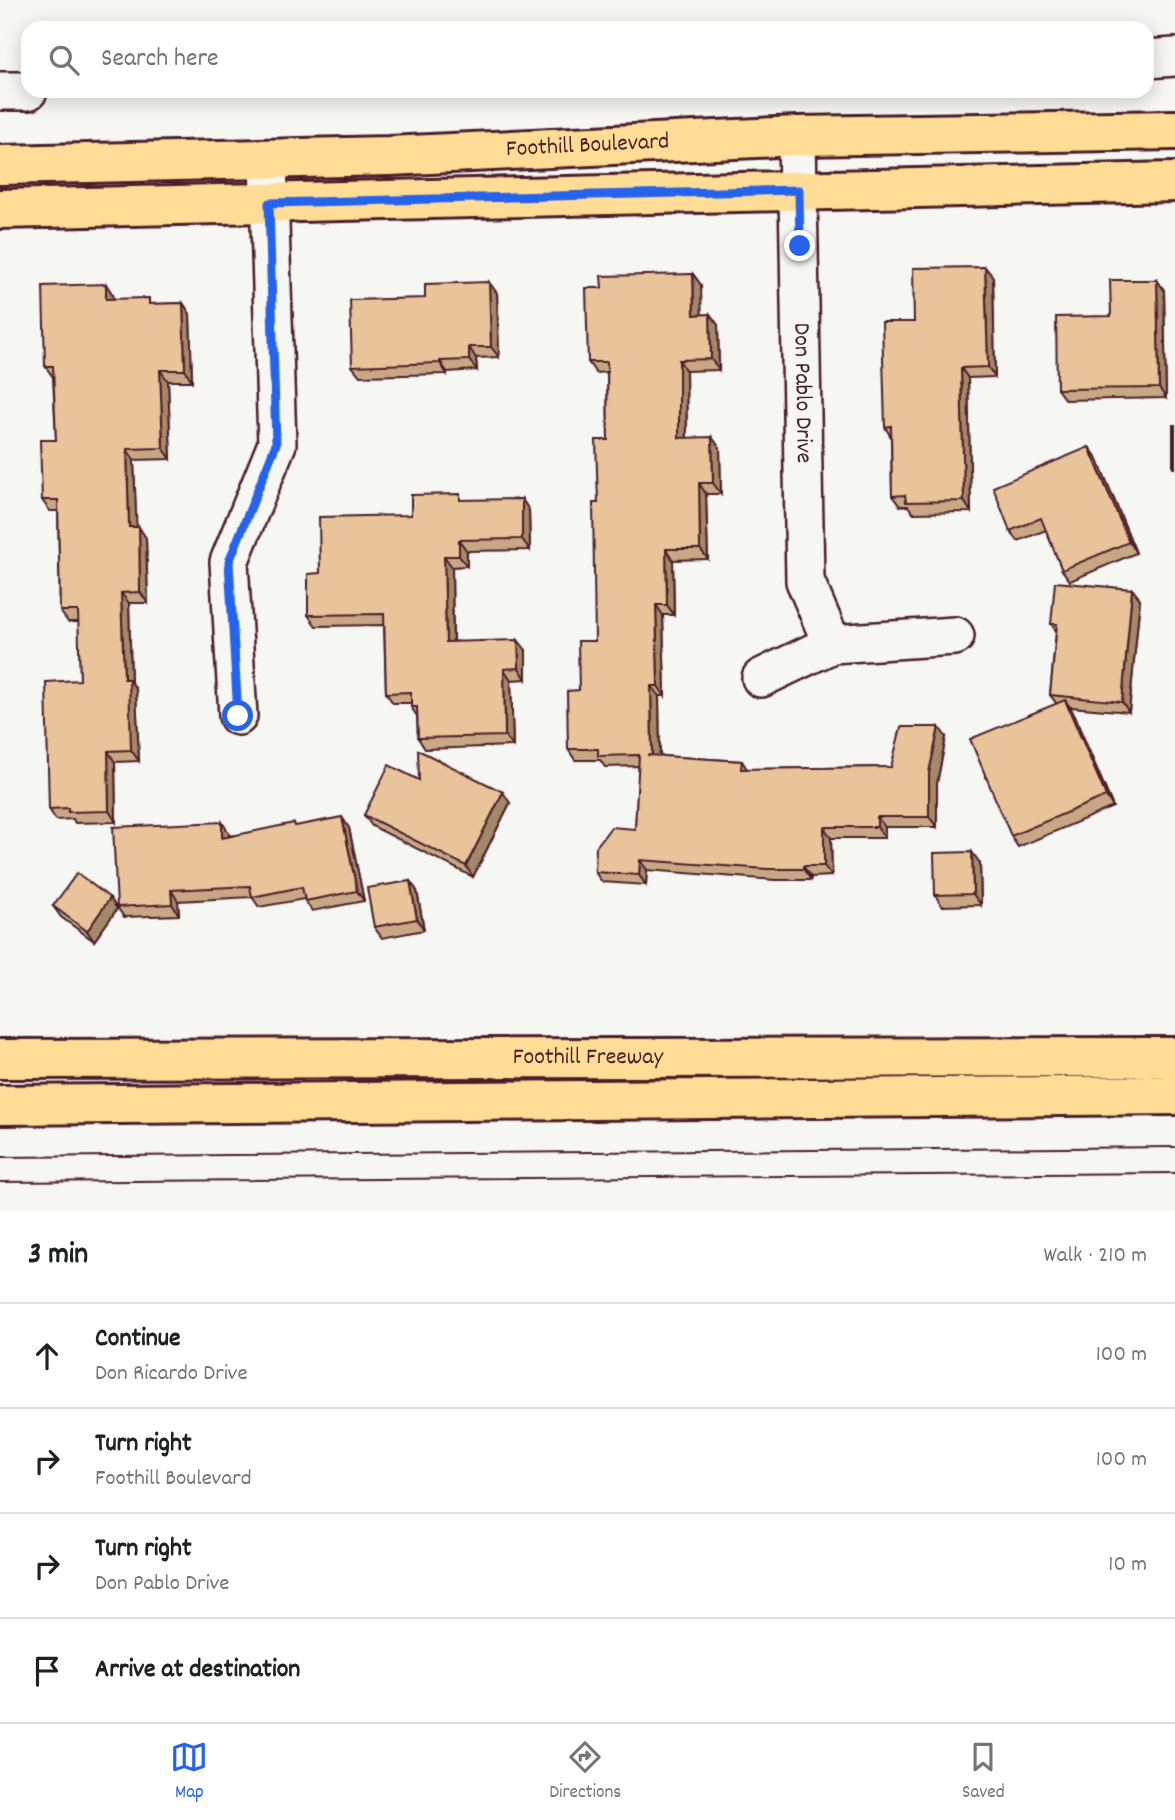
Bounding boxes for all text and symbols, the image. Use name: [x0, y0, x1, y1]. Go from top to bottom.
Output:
search box: [21, 21, 1154, 98]
icon: search: [45, 41, 83, 79]
text: Search here: [101, 41, 219, 78]
street label: Foothill Boulevard: [505, 125, 670, 167]
route end: [784, 230, 815, 261]
street label: Don Pablo Drive: [783, 322, 820, 463]
route start: [222, 700, 253, 731]
street label: Foothill Freeway: [513, 1041, 665, 1075]
text: 3 min: [28, 1235, 88, 1278]
text: Walk · 210 m: [1044, 1240, 1147, 1273]
text: Continue: [95, 1321, 180, 1358]
icon: ahead: [28, 1337, 66, 1375]
text: 100 m: [1096, 1339, 1147, 1372]
text: Don Ricardo Drive: [95, 1358, 248, 1391]
text: Turn right: [95, 1426, 192, 1463]
icon: right: [28, 1442, 66, 1480]
text: 100 m: [1096, 1444, 1147, 1477]
text: Foothill Boulevard: [95, 1463, 252, 1496]
text: Turn right: [95, 1531, 192, 1568]
icon: right: [28, 1547, 66, 1585]
text: 10 m: [1108, 1549, 1147, 1582]
text: Don Pablo Drive: [95, 1568, 229, 1601]
icon: arrive: [28, 1652, 66, 1690]
text: Arrive at destination: [95, 1652, 300, 1689]
tab: Map: [170, 1738, 208, 1807]
tab: Directions: [549, 1738, 621, 1807]
tab: Saved: [962, 1738, 1005, 1807]

